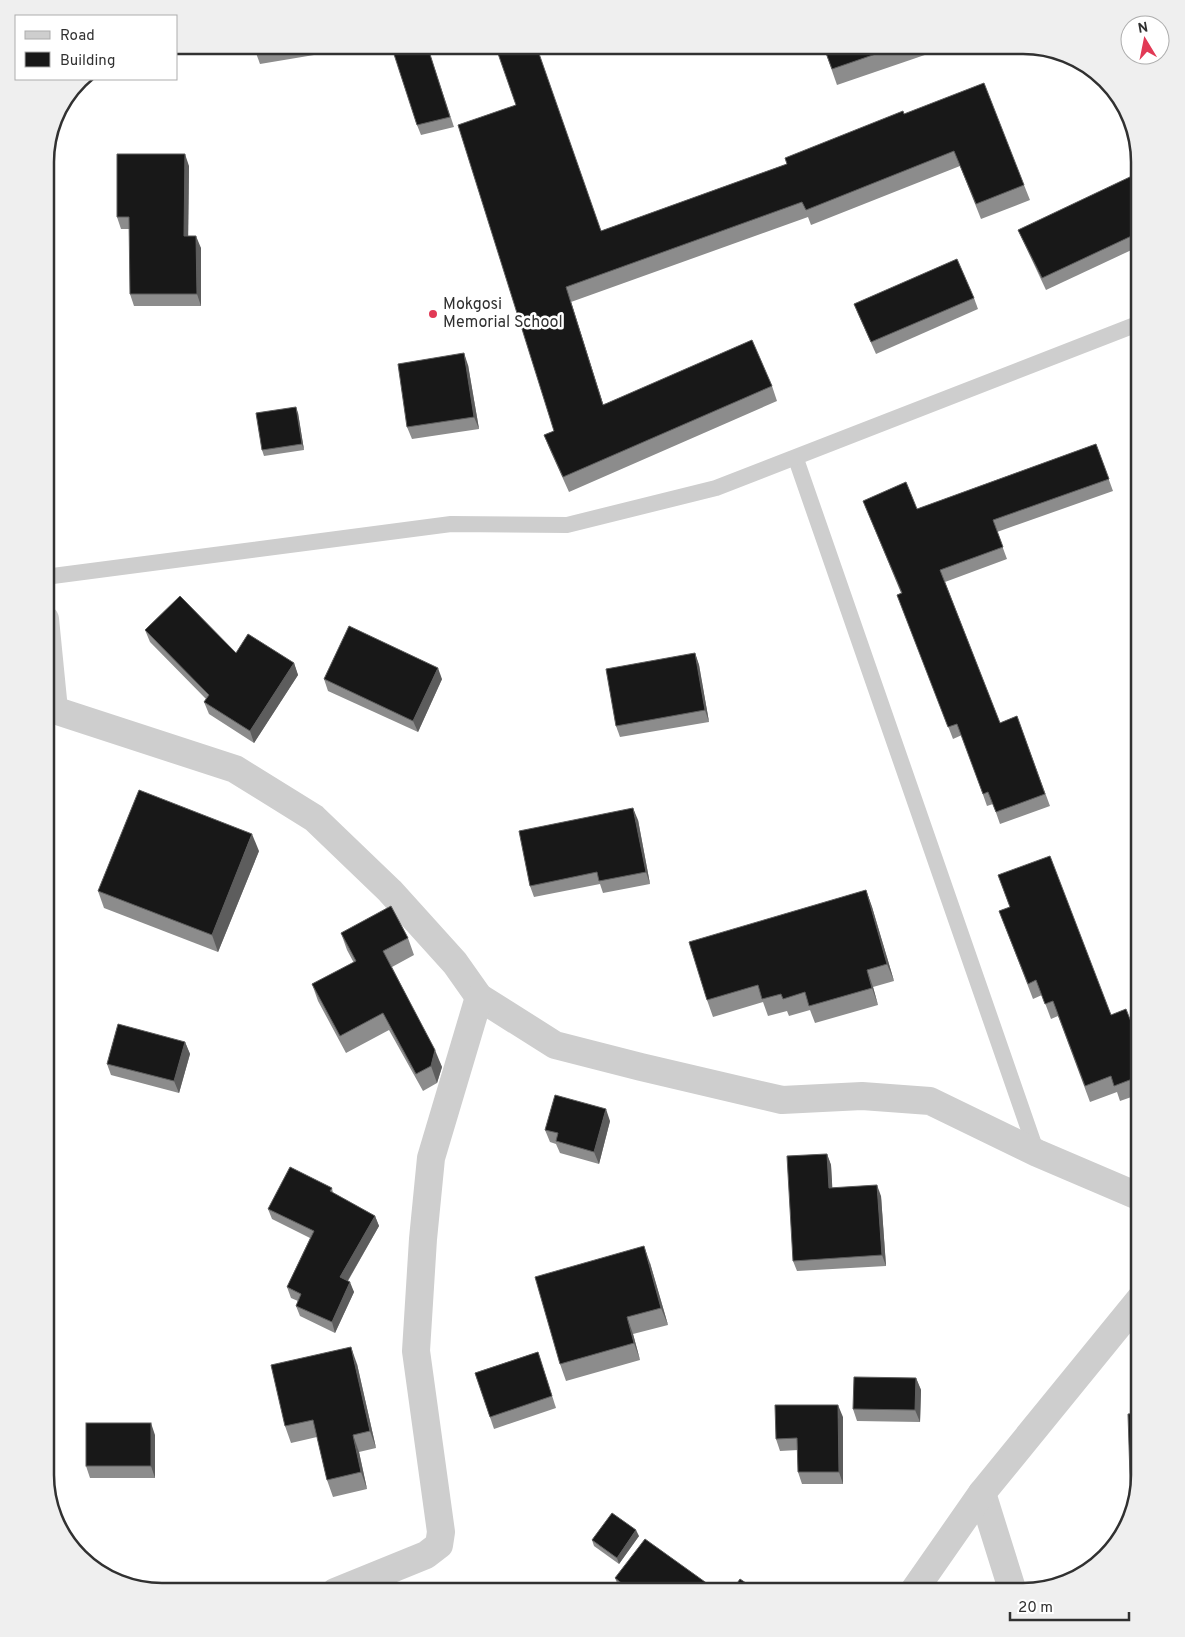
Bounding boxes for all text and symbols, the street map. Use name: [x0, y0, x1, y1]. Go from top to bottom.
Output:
legend: [15, 15, 178, 80]
north arrow: [1120, 15, 1170, 65]
text: N: [1137, 19, 1149, 38]
text: Road: [60, 27, 95, 46]
text: Building: [60, 52, 115, 71]
place label: Mokgosi Memorial School: [443, 295, 563, 333]
marker: Mokgosi Memorial School: [427, 308, 439, 320]
scale bar: [1010, 1590, 1129, 1622]
text: 20 m: [1018, 1599, 1053, 1618]

